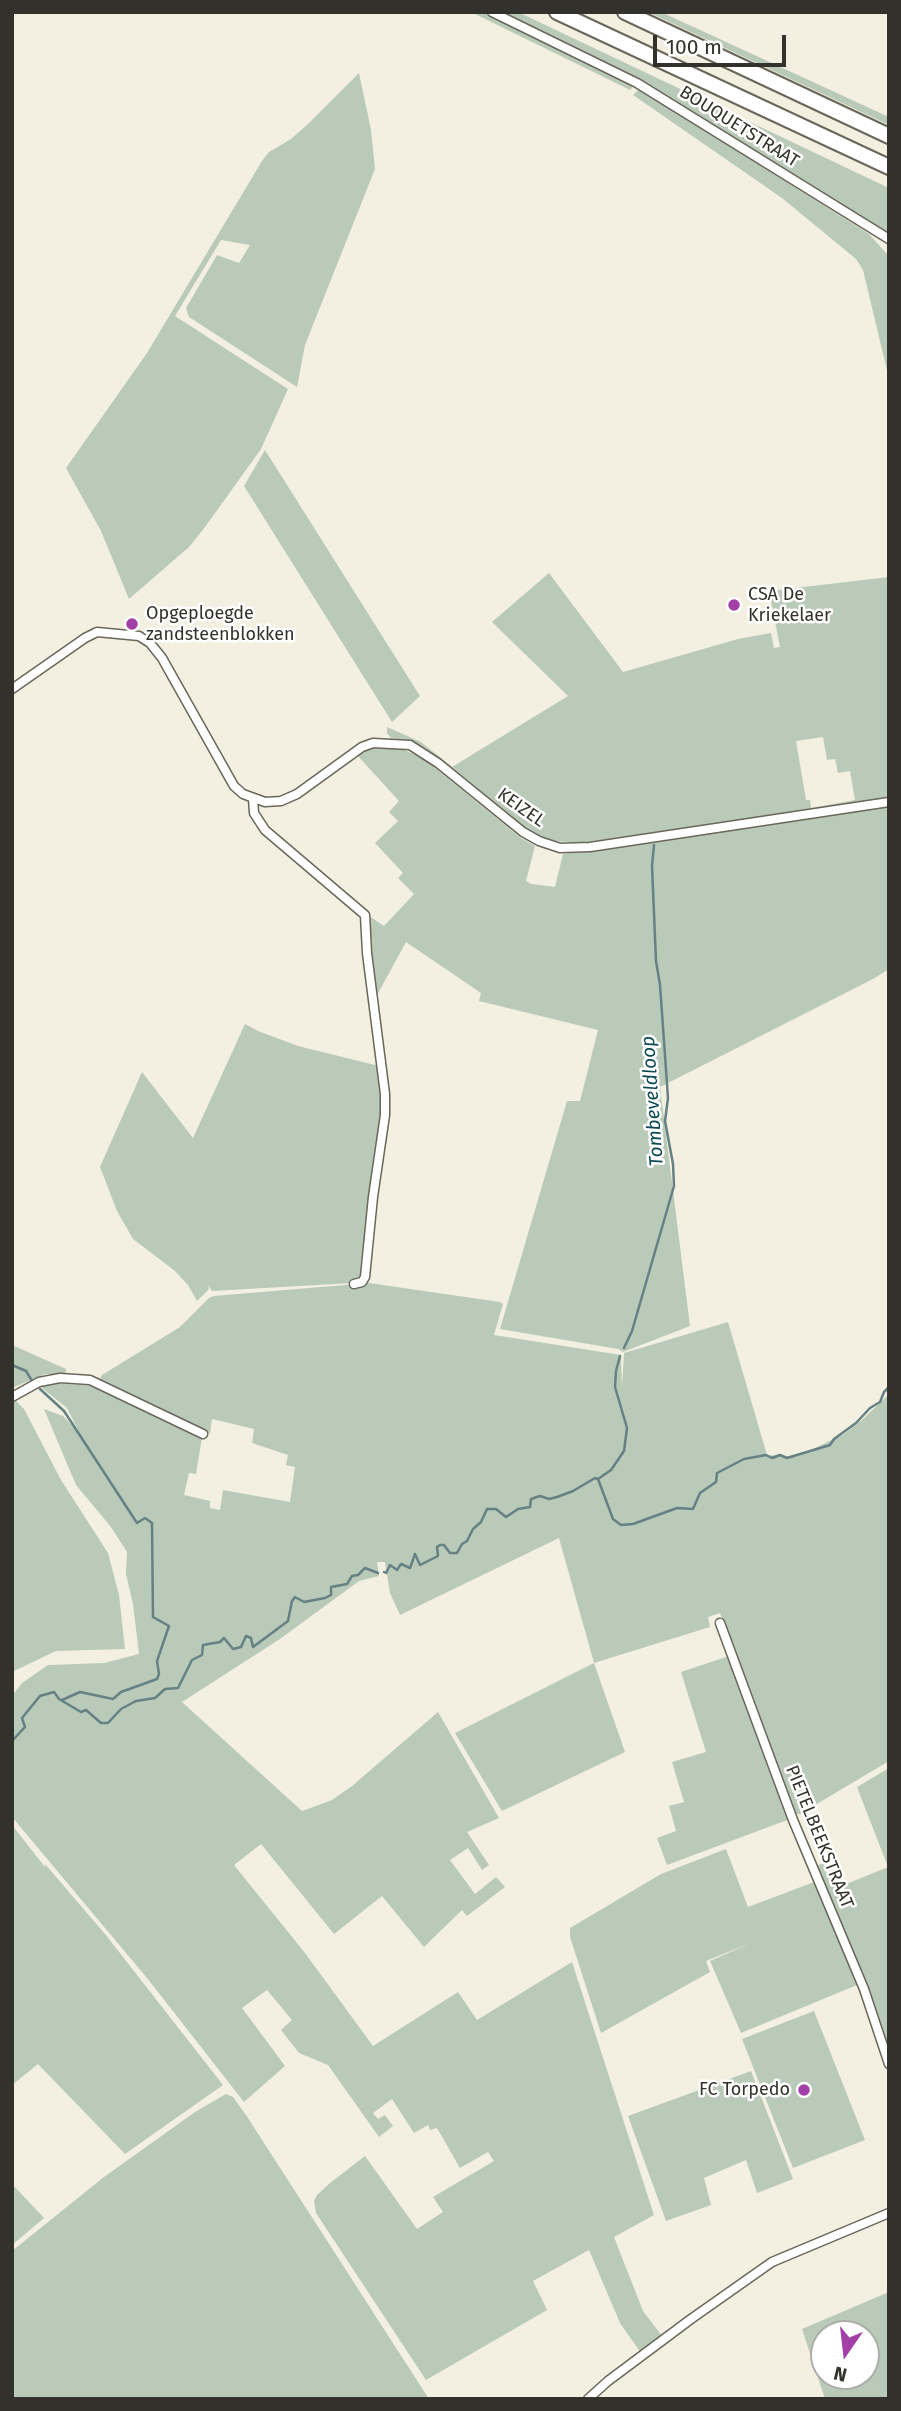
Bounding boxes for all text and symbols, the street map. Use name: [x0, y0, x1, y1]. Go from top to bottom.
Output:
scale bar: [656, 21, 789, 65]
text: 100 m: [666, 34, 722, 60]
street label: BOUQUETSTRAAT: [675, 82, 803, 172]
place label: CSA De Kriekelaer: [748, 584, 831, 626]
marker: CSA De Kriekelaer: [726, 597, 742, 613]
place label: Opgeploegde zandsteenblokken: [146, 603, 295, 646]
marker: Opgeploegde zandsteenblokken: [124, 616, 140, 632]
street label: KEIZEL: [493, 784, 549, 832]
water label: Tombeveldloop: [637, 1035, 669, 1167]
street label: PIETELBEEKSTRAAT: [780, 1762, 858, 1912]
place label: FC Torpedo: [699, 2079, 790, 2101]
marker: FC Torpedo: [796, 2082, 812, 2098]
north arrow: [810, 2320, 880, 2390]
text: N: [831, 2361, 849, 2387]

